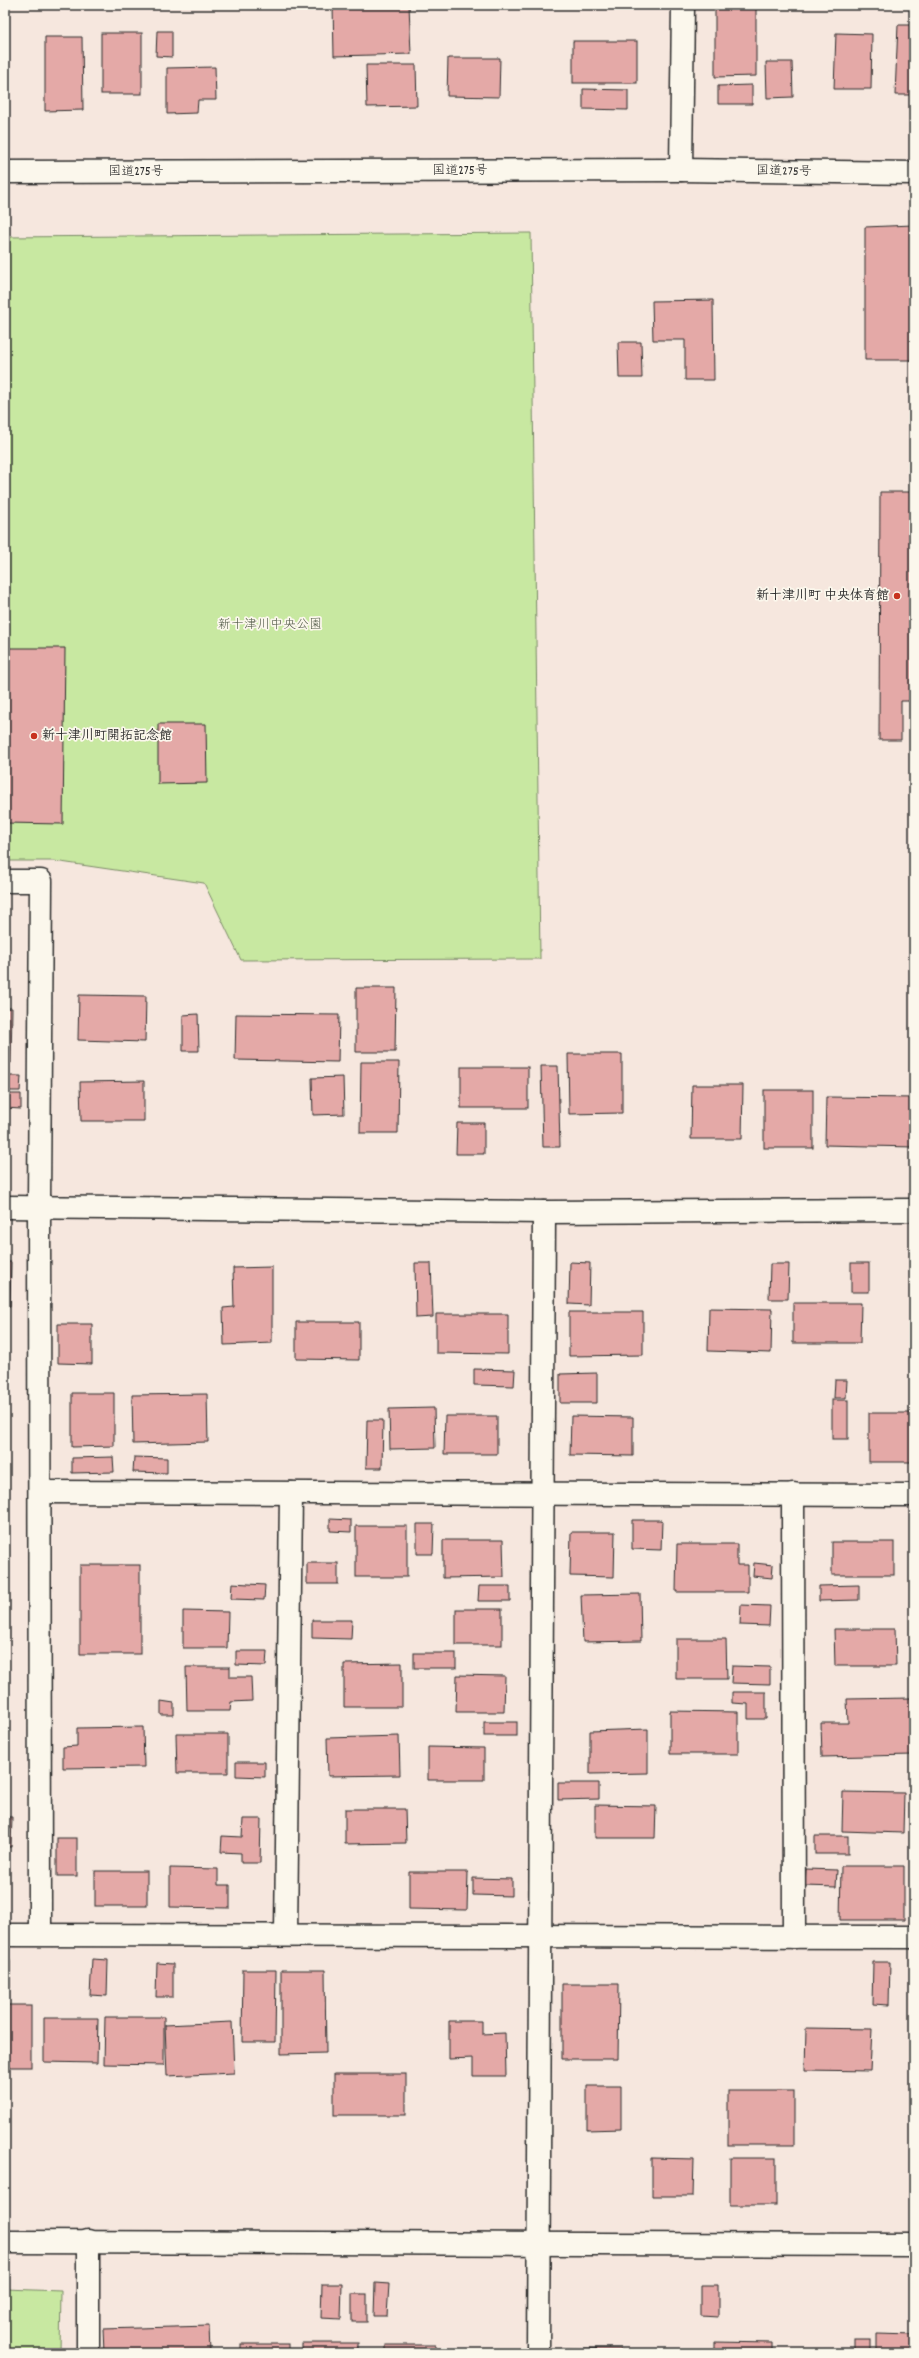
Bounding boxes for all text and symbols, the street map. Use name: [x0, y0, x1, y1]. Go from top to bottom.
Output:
street label: 国道275号: [432, 162, 488, 181]
street label: 国道275号: [756, 162, 812, 182]
street label: 国道275号: [108, 163, 164, 182]
place label: 新十津川町 中央体育館: [756, 587, 889, 606]
marker: 新十津川町 中央体育館: [892, 591, 902, 601]
park label: 新十津川中央公園: [218, 616, 322, 635]
place label: 新十津川町開拓記念館: [42, 727, 172, 746]
marker: 新十津川町開拓記念館: [29, 731, 39, 741]

